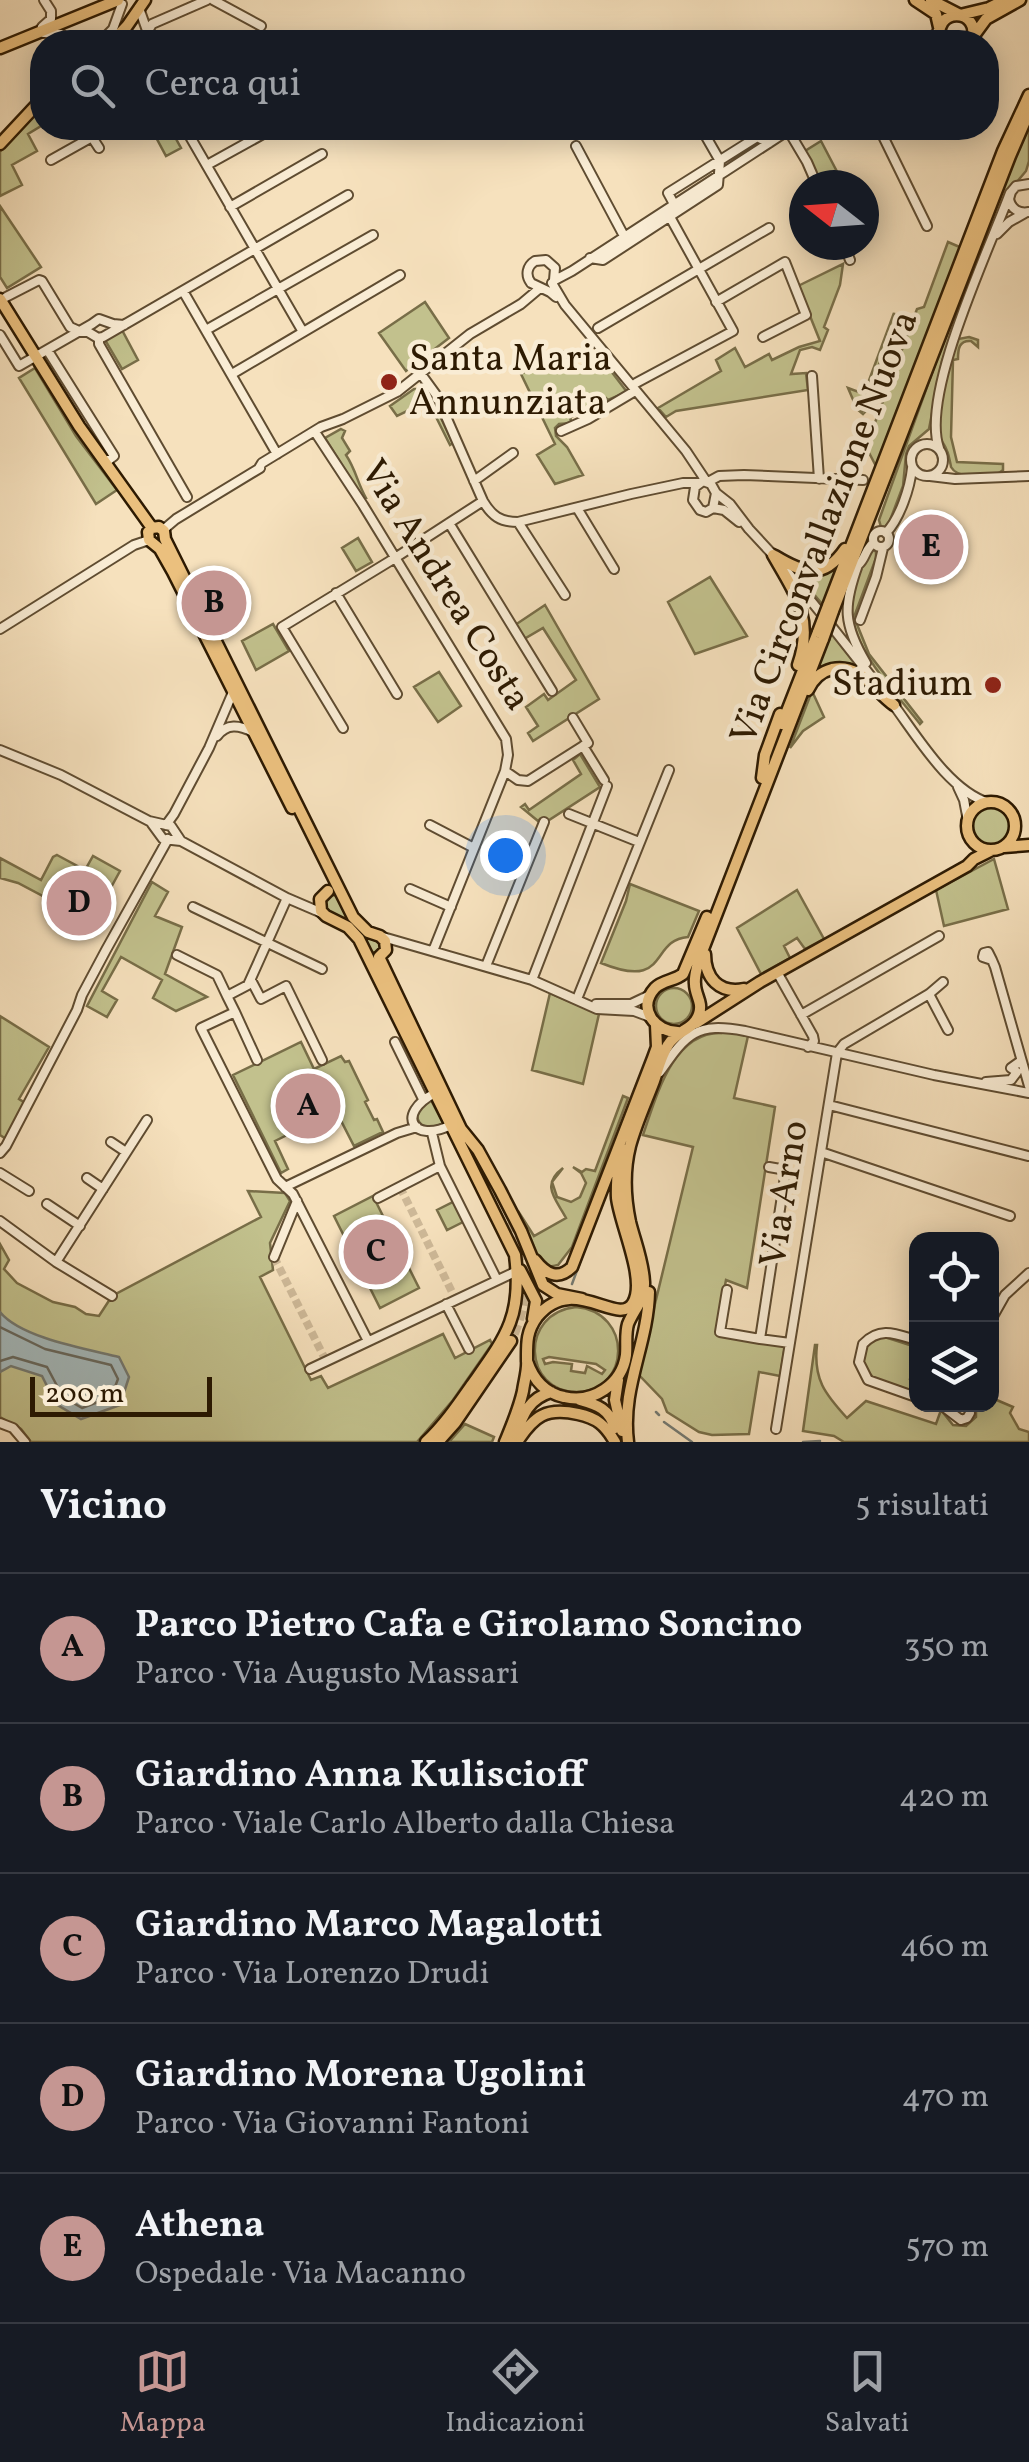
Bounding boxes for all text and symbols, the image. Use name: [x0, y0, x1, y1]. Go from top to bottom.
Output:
search box: [30, 30, 999, 140]
icon: search: [65, 58, 120, 113]
text: Cerca qui: [145, 59, 301, 112]
north arrow: [789, 170, 879, 260]
street label: Via Circonvallazione Nuova: [719, 303, 933, 753]
place label: Santa Maria Annunziata: [409, 334, 612, 431]
marker: Santa Maria Annunziata: [378, 371, 400, 393]
street label: Via Andrea Costa: [345, 450, 543, 722]
pin: E: [898, 510, 964, 584]
pin: B: [182, 566, 246, 640]
place label: Stadium: [832, 659, 973, 712]
marker: Stadium: [982, 674, 1004, 696]
your location: [480, 830, 531, 881]
pin: D: [46, 866, 112, 940]
pin: A: [276, 1068, 340, 1144]
street label: Via Arno: [748, 1117, 824, 1271]
pin: C: [344, 1214, 408, 1290]
map controls: [909, 1232, 999, 1412]
button: locate: [909, 1232, 999, 1322]
button: layers: [909, 1322, 999, 1412]
scale bar: [30, 1372, 212, 1416]
text: 200 m: [45, 1375, 124, 1414]
text: Vicino: [40, 1478, 167, 1537]
text: 5 risultati: [855, 1485, 989, 1529]
text: Parco Pietro Cafa e Girolamo Soncino: [135, 1600, 803, 1653]
text: A: [61, 1626, 84, 1670]
text: 350 m: [904, 1626, 989, 1670]
text: Parco · Via Augusto Massari: [135, 1653, 519, 1697]
text: Giardino Anna Kuliscioff: [135, 1750, 585, 1803]
text: B: [62, 1776, 83, 1820]
text: 420 m: [899, 1776, 989, 1820]
text: Parco · Viale Carlo Alberto dalla Chiesa: [135, 1803, 675, 1847]
text: Giardino Marco Magalotti: [135, 1900, 603, 1953]
text: C: [62, 1926, 83, 1970]
text: 460 m: [900, 1926, 989, 1970]
text: Parco · Via Lorenzo Drudi: [135, 1953, 489, 1997]
text: Giardino Morena Ugolini: [135, 2050, 586, 2103]
text: D: [61, 2076, 84, 2120]
text: 470 m: [902, 2076, 989, 2120]
text: Parco · Via Giovanni Fantoni: [135, 2103, 530, 2147]
text: Athena: [135, 2200, 265, 2253]
text: E: [62, 2226, 83, 2270]
text: 570 m: [905, 2226, 989, 2270]
text: Ospedale · Via Macanno: [135, 2253, 466, 2297]
tab: Mappa: [120, 2344, 206, 2443]
tab: Indicazioni: [445, 2344, 585, 2443]
tab: Salvati: [825, 2344, 909, 2443]

